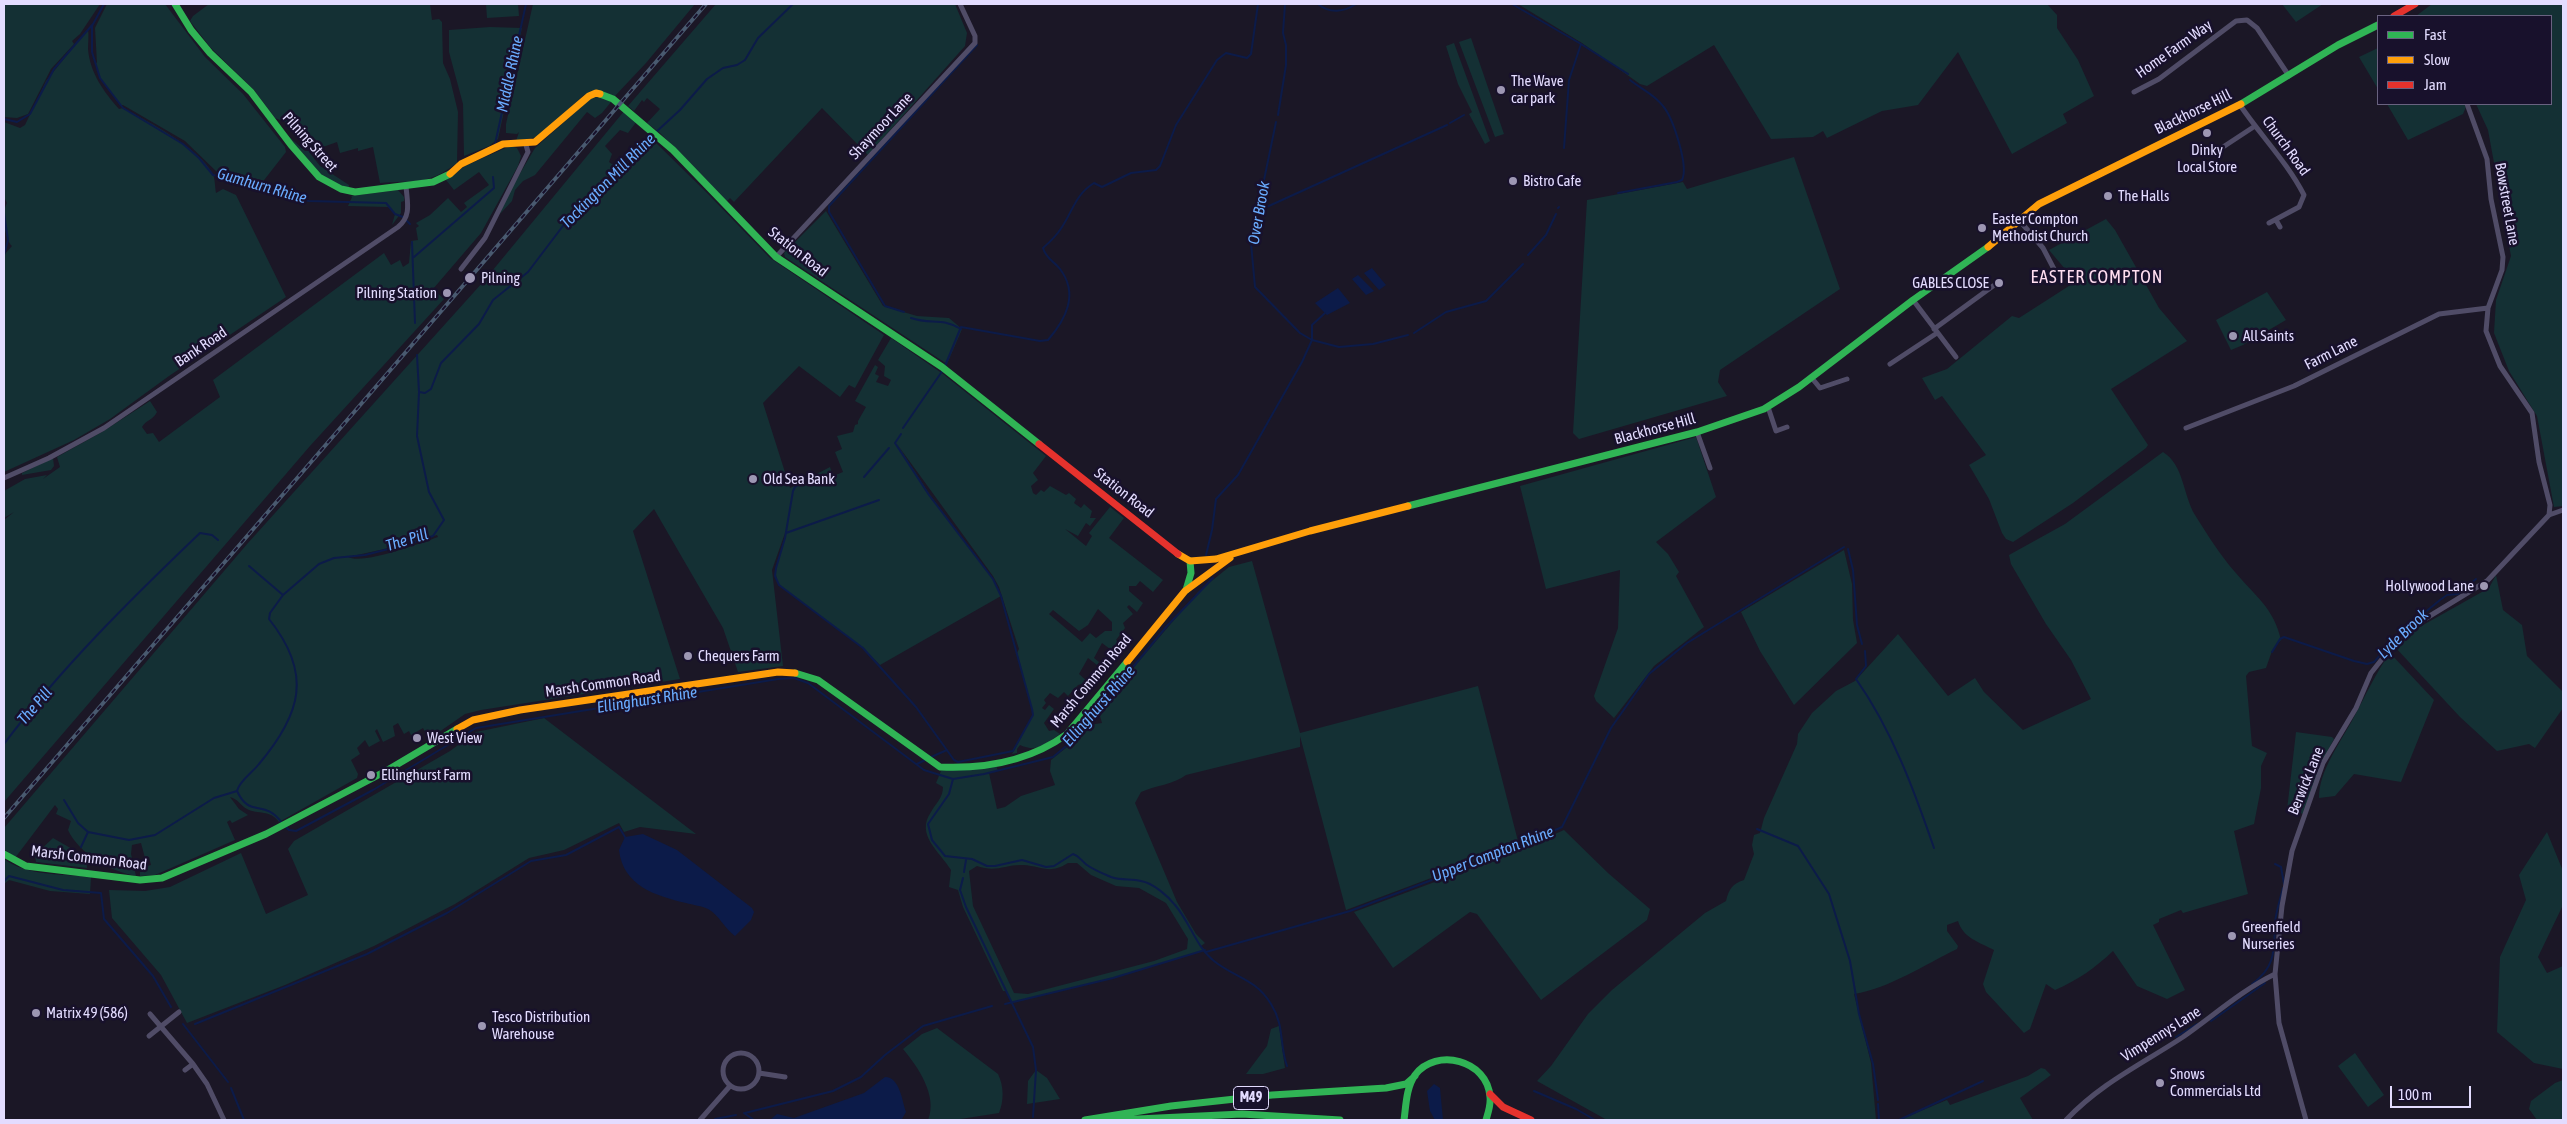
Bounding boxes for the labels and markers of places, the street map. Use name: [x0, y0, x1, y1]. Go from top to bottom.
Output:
place label: The Wave car park: [1511, 72, 1564, 107]
marker: The Wave car park: [1495, 84, 1507, 96]
marker: Dinky Local Store: [2201, 127, 2213, 139]
place label: Dinky Local Store: [2177, 141, 2237, 176]
place label: Bistro Cafe: [1523, 172, 1581, 190]
marker: Bistro Cafe: [1507, 175, 1519, 187]
place label: The Halls: [2118, 187, 2169, 205]
marker: The Halls: [2102, 190, 2114, 202]
place label: Easter Compton Methodist Church: [1992, 210, 2088, 245]
marker: Easter Compton Methodist Church: [1976, 222, 1988, 234]
place label: Pilning: [481, 269, 520, 287]
marker: Pilning: [463, 271, 477, 285]
place label: GABLES CLOSE: [1912, 274, 1989, 292]
marker: GABLES CLOSE: [1993, 277, 2005, 289]
place label: Pilning Station: [356, 284, 437, 302]
marker: Pilning Station: [441, 287, 453, 299]
place label: All Saints: [2243, 327, 2294, 345]
marker: All Saints: [2227, 330, 2239, 342]
place label: Old Sea Bank: [763, 470, 835, 488]
marker: Old Sea Bank: [747, 473, 759, 485]
place label: Hollywood Lane: [2385, 577, 2474, 595]
marker: Hollywood Lane: [2478, 580, 2490, 592]
place label: Chequers Farm: [698, 647, 780, 665]
marker: Chequers Farm: [682, 650, 694, 662]
place label: West View: [427, 729, 482, 747]
marker: West View: [411, 732, 423, 744]
place label: Ellinghurst Farm: [381, 766, 471, 784]
marker: Ellinghurst Farm: [365, 769, 377, 781]
place label: Greenfield Nurseries: [2242, 918, 2301, 953]
marker: Greenfield Nurseries: [2226, 930, 2238, 942]
place label: Matrix 49 (586): [46, 1004, 128, 1022]
marker: Matrix 49 (586): [30, 1007, 42, 1019]
place label: Tesco Distribution Warehouse: [492, 1008, 590, 1043]
marker: Tesco Distribution Warehouse: [476, 1020, 488, 1032]
place label: Snows Commercials Ltd: [2170, 1065, 2261, 1100]
marker: Snows Commercials Ltd: [2154, 1077, 2166, 1089]

